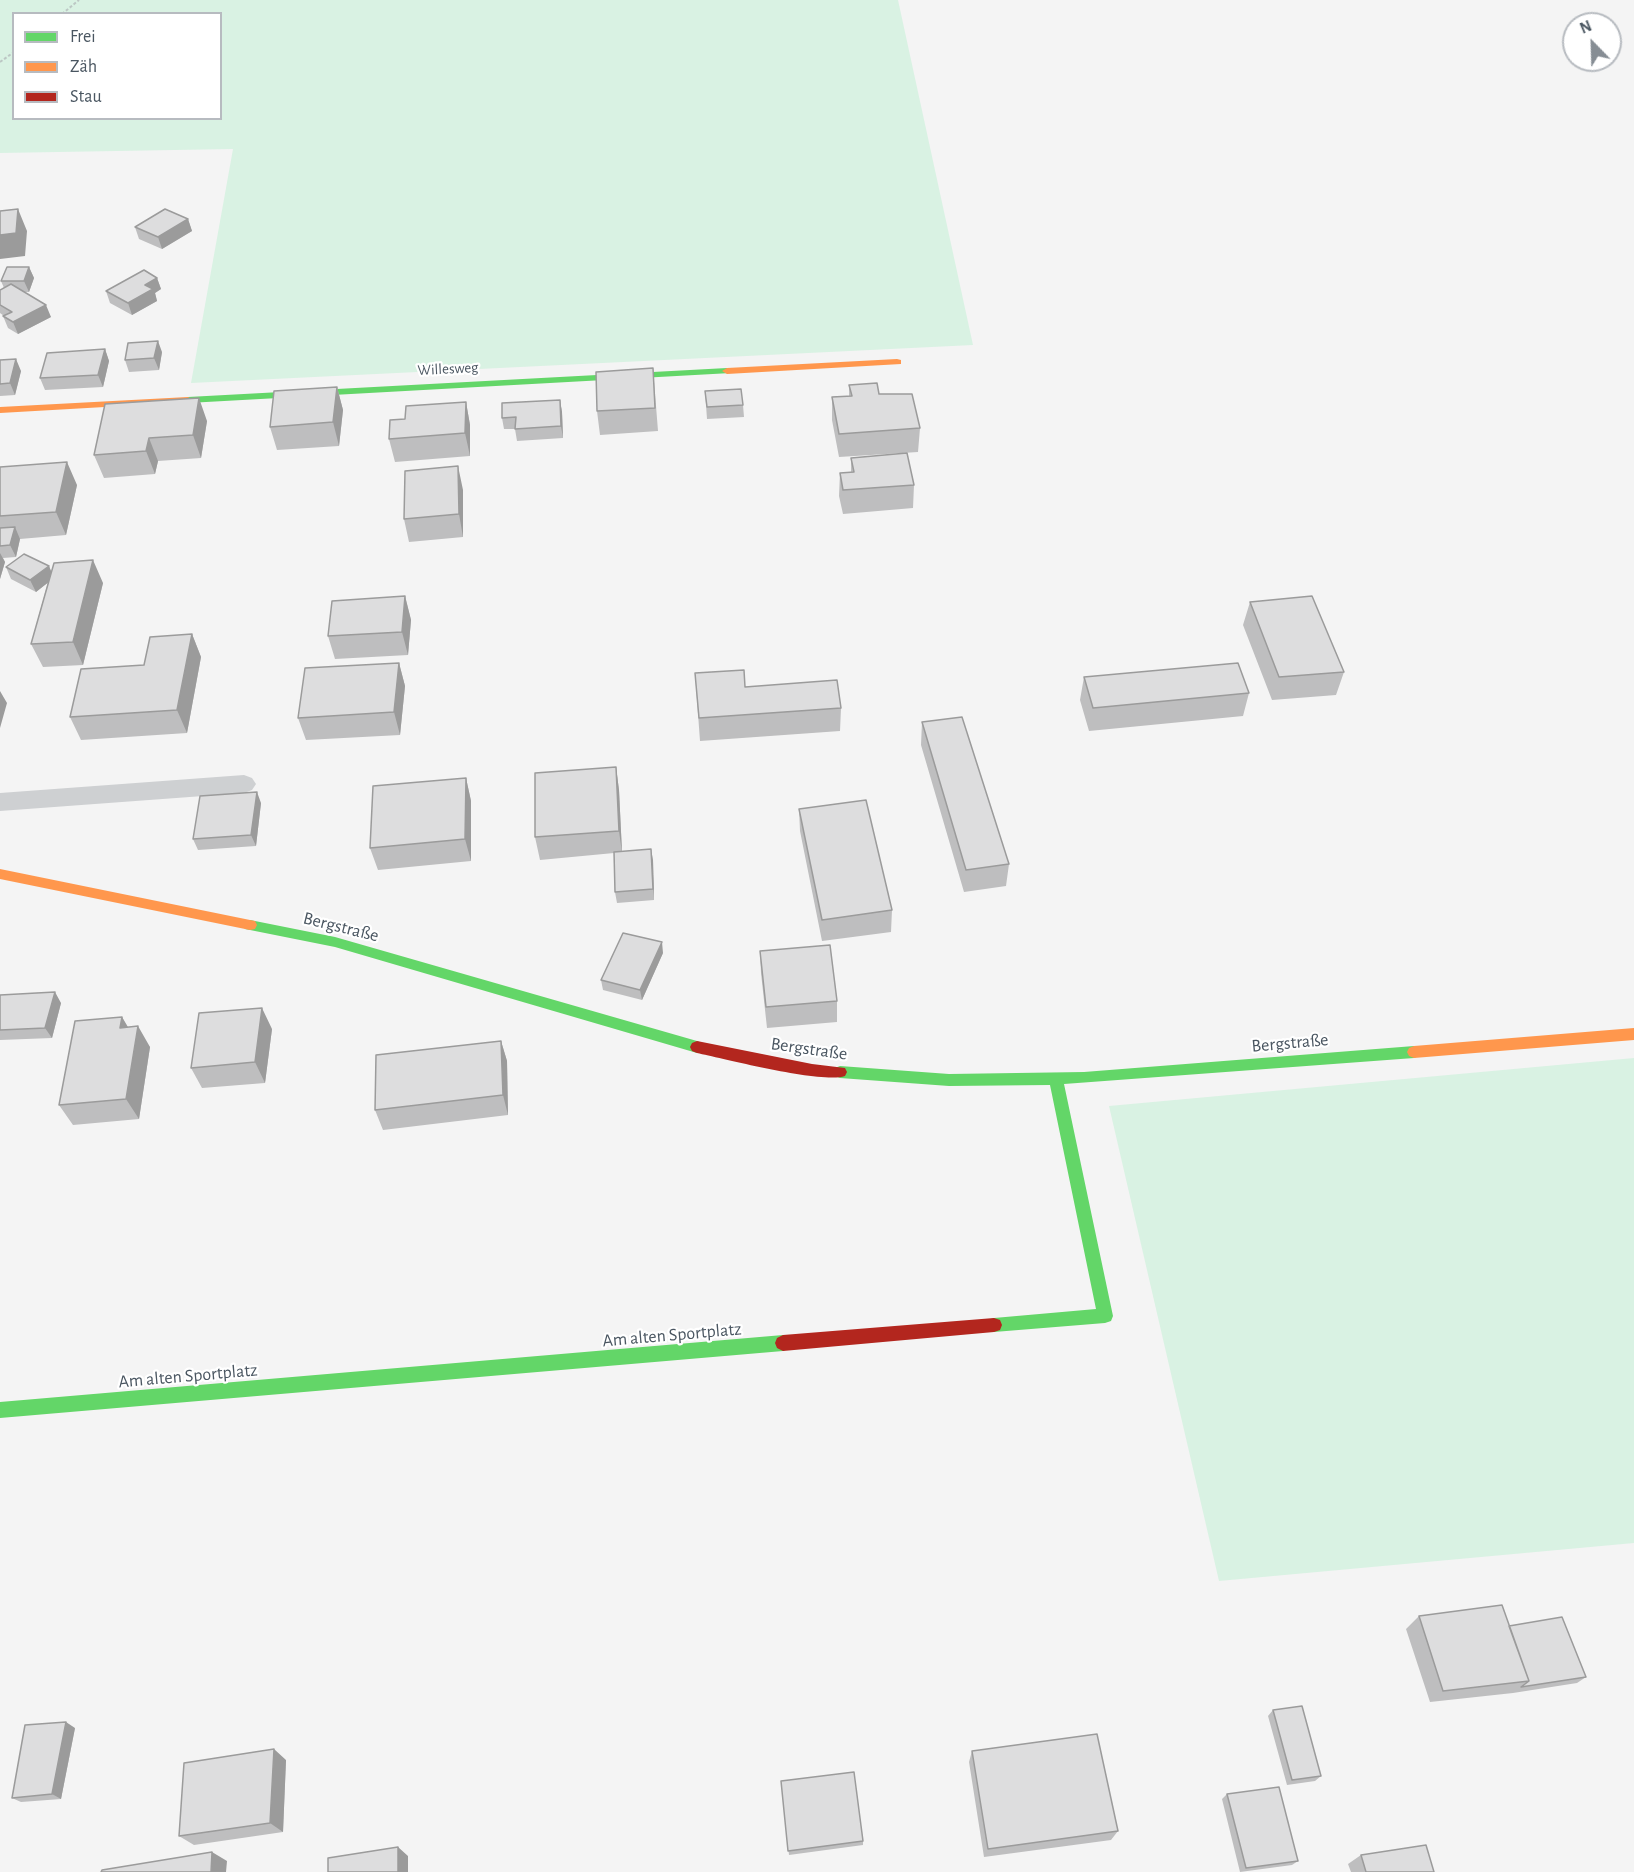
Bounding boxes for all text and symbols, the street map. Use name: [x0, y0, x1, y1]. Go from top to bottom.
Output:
legend: [12, 12, 222, 120]
north arrow: [1562, 12, 1622, 72]
text: N: [1578, 18, 1594, 37]
text: Frei: [70, 28, 96, 46]
text: Zäh: [70, 58, 97, 76]
text: Stau: [70, 88, 102, 106]
street label: Willesweg: [417, 358, 479, 380]
street label: Bergstraße: [301, 907, 381, 947]
street label: Bergstraße: [1251, 1029, 1329, 1057]
street label: Bergstraße: [769, 1033, 849, 1065]
street label: Am alten Sportplatz: [602, 1318, 742, 1352]
street label: Am alten Sportplatz: [118, 1359, 258, 1393]

